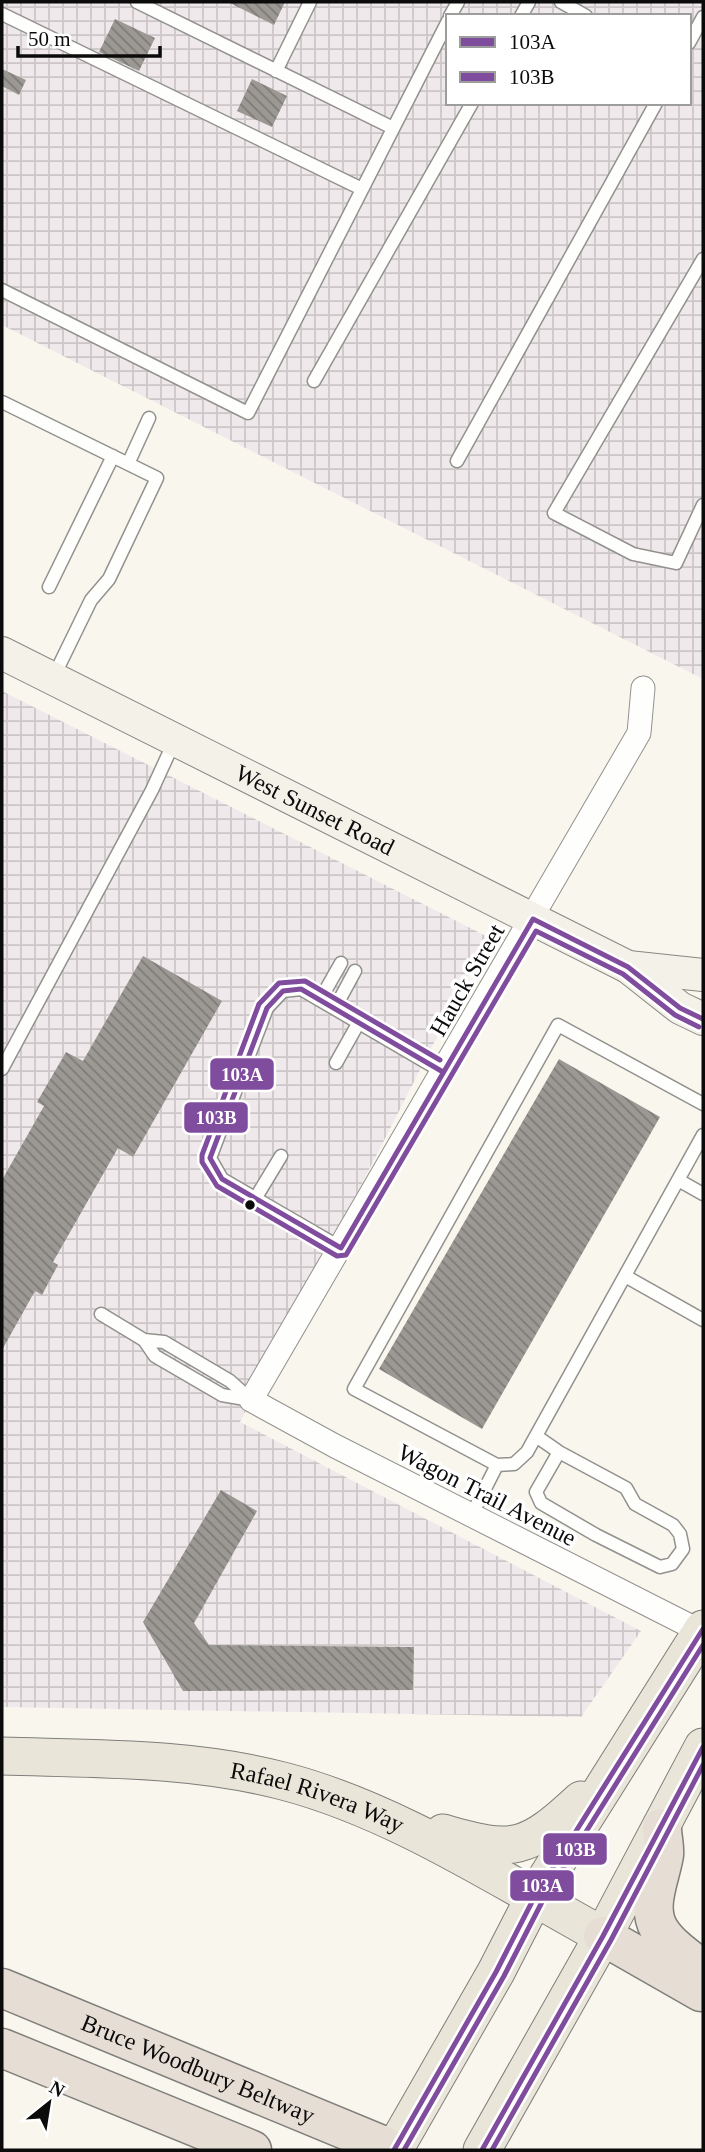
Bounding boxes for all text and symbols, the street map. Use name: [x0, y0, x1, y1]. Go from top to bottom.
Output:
scale bar: [18, 14, 159, 58]
legend: [446, 14, 691, 105]
text: 50 m: [28, 27, 71, 51]
text: 103A: [509, 30, 557, 54]
text: 103B: [509, 65, 555, 89]
street label: West Sunset Road: [231, 759, 398, 861]
street label: Hauck Street: [425, 919, 510, 1040]
line badge: 103A: [209, 1057, 275, 1091]
text: 103A: [221, 1064, 263, 1085]
line badge: 103B: [183, 1101, 249, 1134]
text: 103B: [195, 1107, 237, 1128]
unlabelled marker: [243, 1198, 257, 1212]
street label: Wagon Trail Avenue: [394, 1439, 580, 1551]
street label: Rafael Rivera Way: [228, 1757, 408, 1838]
line badge: 103B: [542, 1832, 608, 1866]
text: 103B: [554, 1839, 596, 1860]
line badge: 103A: [509, 1869, 575, 1902]
text: 103A: [521, 1875, 563, 1896]
street label: Bruce Woodbury Beltway: [78, 2009, 318, 2129]
north arrow: [14, 2068, 84, 2138]
text: N: [46, 2076, 69, 2101]

